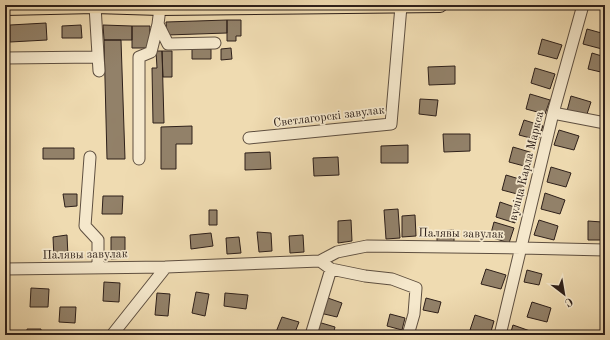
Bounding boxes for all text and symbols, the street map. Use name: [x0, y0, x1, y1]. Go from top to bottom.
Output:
street label: Светлагорскі завулак: [273, 103, 385, 130]
street label: вуліца Карла Маркса: [507, 110, 546, 222]
street label: Палявы завулак: [418, 227, 504, 241]
street label: Палявы завулак: [42, 248, 128, 262]
north arrow: [544, 274, 584, 314]
text: С: [562, 295, 574, 308]

